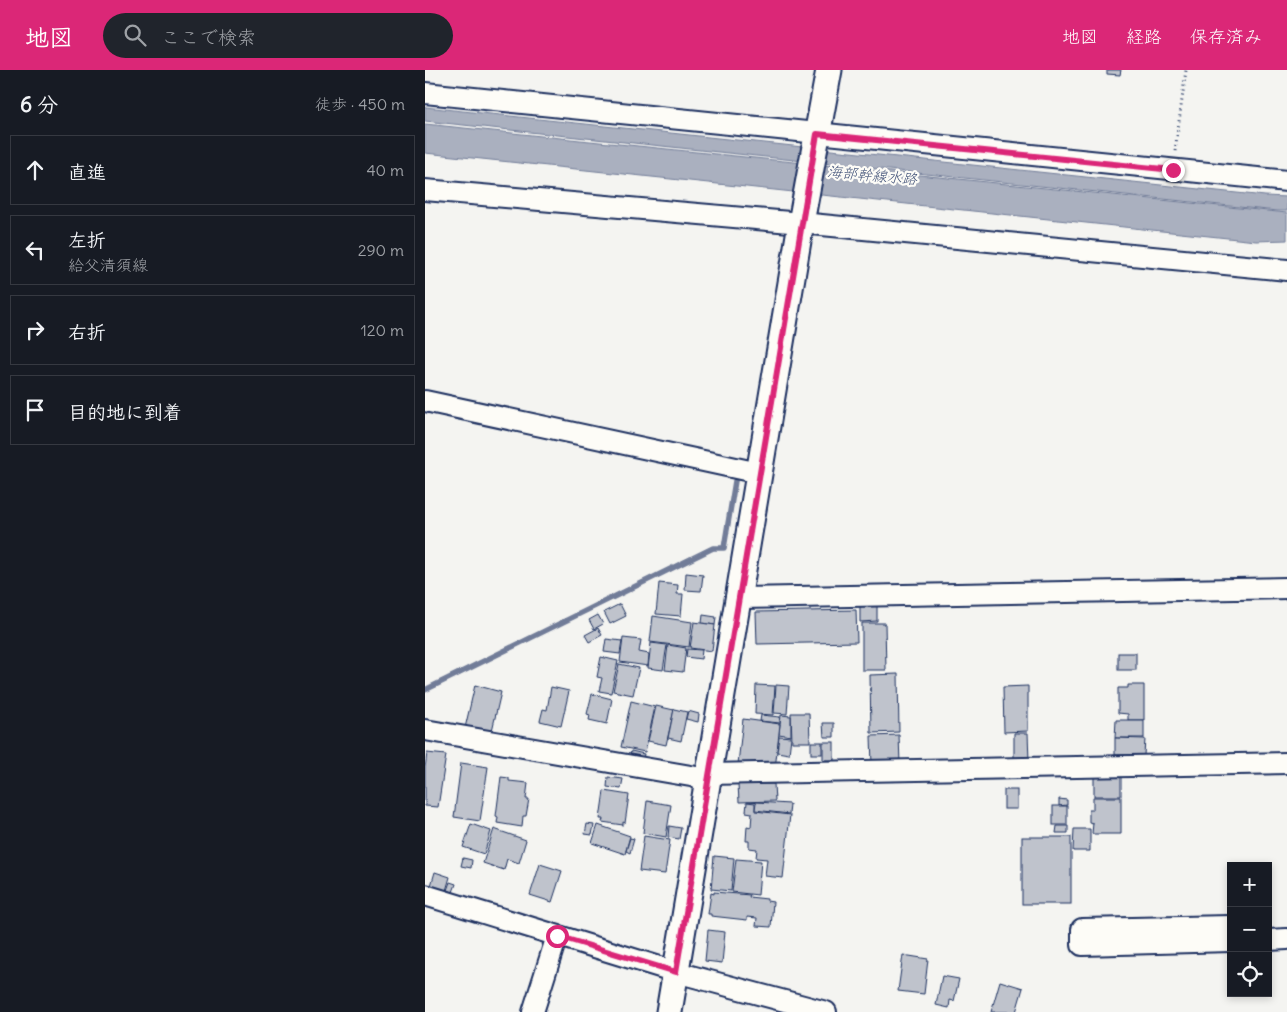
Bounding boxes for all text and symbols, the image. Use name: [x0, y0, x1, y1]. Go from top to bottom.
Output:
search box: [103, 13, 453, 58]
icon: search: [121, 21, 149, 49]
text: 地図: [25, 22, 73, 52]
text: ここで検索: [161, 25, 256, 49]
text: 地図: [1062, 25, 1098, 48]
text: 経路: [1126, 25, 1162, 48]
text: 保存済み: [1190, 25, 1262, 48]
text: 6 分: [20, 91, 58, 118]
text: 徒歩 · 450 m: [315, 94, 405, 114]
icon: ahead: [21, 156, 49, 184]
route end: [1162, 159, 1185, 182]
text: 直進: [68, 160, 106, 184]
text: 40 m: [366, 160, 404, 180]
water label: 海部幹線水路: [826, 162, 919, 188]
text: 左折: [68, 228, 106, 252]
icon: left: [21, 236, 49, 264]
text: 290 m: [358, 240, 404, 260]
text: 給父清須線: [68, 255, 148, 275]
icon: right: [21, 316, 49, 344]
text: 右折: [68, 320, 106, 344]
text: 120 m: [361, 320, 404, 340]
icon: arrive: [21, 396, 49, 424]
text: 目的地に到着: [68, 400, 182, 424]
map controls: [1227, 862, 1272, 997]
button: +: [1227, 862, 1272, 907]
button: −: [1227, 907, 1272, 952]
route start: [546, 925, 569, 948]
button: locate: [1227, 952, 1272, 997]

